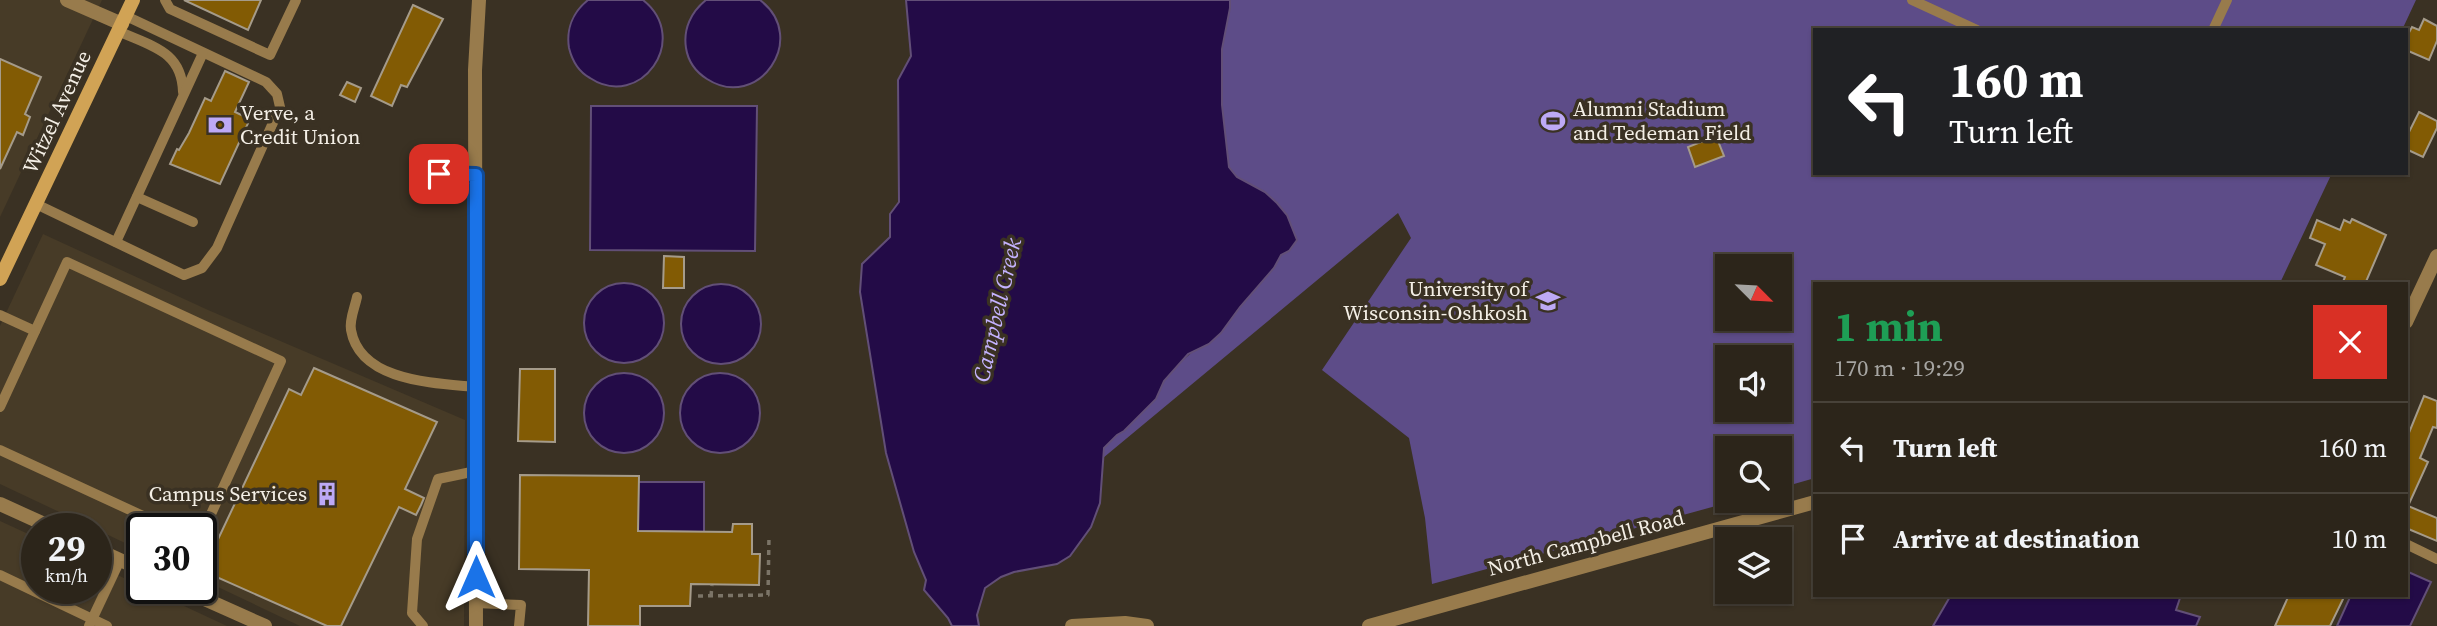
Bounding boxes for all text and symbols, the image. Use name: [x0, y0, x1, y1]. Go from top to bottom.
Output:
street label: Witzel Avenue: [15, 45, 98, 178]
text: 160 m: [1949, 46, 2084, 113]
icon: left: [1834, 56, 1925, 147]
place label: Alumni Stadium and Tedeman Field: [1573, 94, 1751, 147]
place label: Verve, a Credit Union: [240, 98, 361, 151]
sports icon: Alumni Stadium and Tedeman Field: [1539, 107, 1567, 135]
text: Turn left: [1949, 110, 2073, 154]
bank icon: Verve, a Credit Union: [206, 111, 234, 139]
pin: [409, 144, 469, 204]
icon: arrive: [420, 155, 458, 193]
water label: Campbell Creek: [965, 235, 1029, 385]
north arrow: [1715, 254, 1792, 331]
map controls: [1715, 254, 1792, 604]
place label: University of Wisconsin-Oshkosh: [1343, 274, 1530, 327]
school or university icon: University of Wisconsin-Oshkosh: [1534, 287, 1562, 315]
text: 1 min: [1834, 297, 1943, 355]
button: close: [2313, 305, 2387, 379]
button: sound: [1715, 345, 1792, 422]
text: 170 m · 19:29: [1834, 352, 1965, 384]
icon: left: [1834, 429, 1872, 467]
text: Turn left: [1893, 430, 1997, 466]
text: 160 m: [2319, 430, 2387, 466]
button: search: [1715, 436, 1792, 513]
place label: Campus Services: [149, 479, 307, 508]
building icon: Campus Services: [313, 480, 341, 508]
street label: North Campbell Road: [1484, 502, 1687, 583]
speed limit sign: 30: [126, 513, 217, 604]
icon: arrive: [1834, 520, 1872, 558]
text: Arrive at destination: [1893, 521, 2140, 557]
text: 10 m: [2332, 521, 2387, 557]
text: 29: [48, 525, 85, 573]
button: layers: [1715, 527, 1792, 604]
position arrow: [439, 540, 513, 614]
text: km/h: [45, 563, 88, 588]

